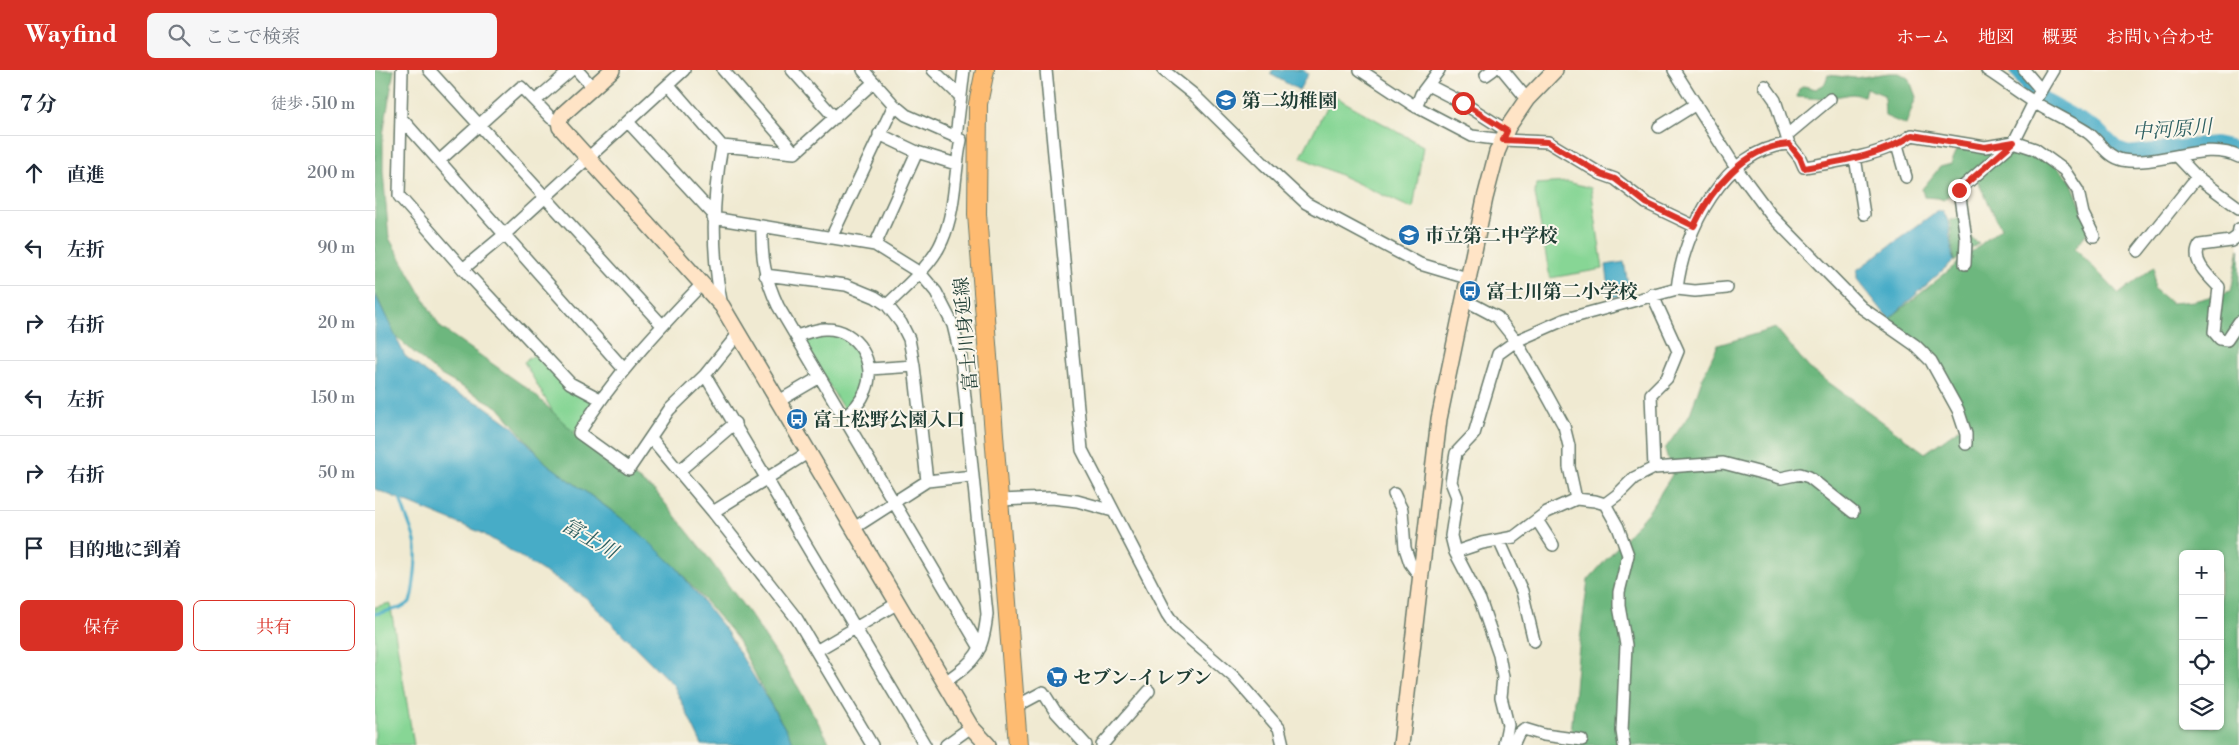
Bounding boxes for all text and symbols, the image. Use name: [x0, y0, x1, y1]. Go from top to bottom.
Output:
search box: [147, 13, 497, 58]
text: Wayfind: [25, 20, 117, 50]
icon: search: [165, 21, 193, 49]
text: ここで検索: [205, 25, 300, 49]
text: ホーム: [1896, 26, 1950, 49]
text: 地図: [1978, 26, 2014, 49]
text: 概要: [2042, 26, 2078, 49]
text: お問い合わせ: [2106, 26, 2214, 49]
school or university icon: 第二幼稚園: [1214, 88, 1238, 112]
place label: 第二幼稚園: [1242, 89, 1337, 113]
text: 7 分: [20, 92, 57, 118]
route start: [1452, 92, 1475, 115]
text: 徒歩 · 510 m: [271, 94, 355, 114]
water label: 中河原川: [2131, 115, 2215, 146]
icon: ahead: [20, 159, 48, 187]
text: 直進: [67, 163, 105, 187]
text: 200 m: [307, 163, 355, 183]
route end: [1948, 179, 1971, 202]
school or university icon: 市立第二中学校: [1397, 223, 1421, 247]
place label: 市立第二中学校: [1425, 224, 1558, 248]
icon: left: [20, 234, 48, 262]
text: 左折: [67, 238, 105, 262]
text: 90 m: [317, 238, 355, 258]
street label: 富士川身延線: [949, 276, 983, 392]
bus stop icon: 富士川第二小学校: [1458, 279, 1482, 303]
place label: 富士川第二小学校: [1486, 280, 1638, 304]
icon: right: [20, 309, 48, 337]
text: 右折: [67, 313, 105, 337]
text: 20 m: [318, 313, 355, 333]
icon: left: [20, 384, 48, 412]
text: 左折: [67, 388, 105, 412]
text: 150 m: [311, 388, 355, 408]
bus stop icon: 富士松野公園入口: [785, 407, 809, 431]
place label: 富士松野公園入口: [813, 408, 965, 432]
icon: right: [20, 459, 48, 487]
text: 右折: [67, 463, 105, 487]
text: 50 m: [318, 463, 355, 483]
water label: 富士川: [557, 513, 623, 566]
icon: arrive: [20, 534, 48, 562]
text: 目的地に到着: [67, 538, 181, 562]
map controls: [2179, 550, 2224, 730]
button: +: [2179, 550, 2224, 595]
button: −: [2179, 595, 2224, 640]
button: 保存: [20, 600, 183, 651]
button: 共有: [193, 600, 355, 651]
button: locate: [2179, 640, 2224, 685]
supermarket icon: セブン-イレブン: [1045, 665, 1069, 689]
place label: セブン-イレブン: [1073, 666, 1212, 690]
button: layers: [2179, 685, 2224, 730]

